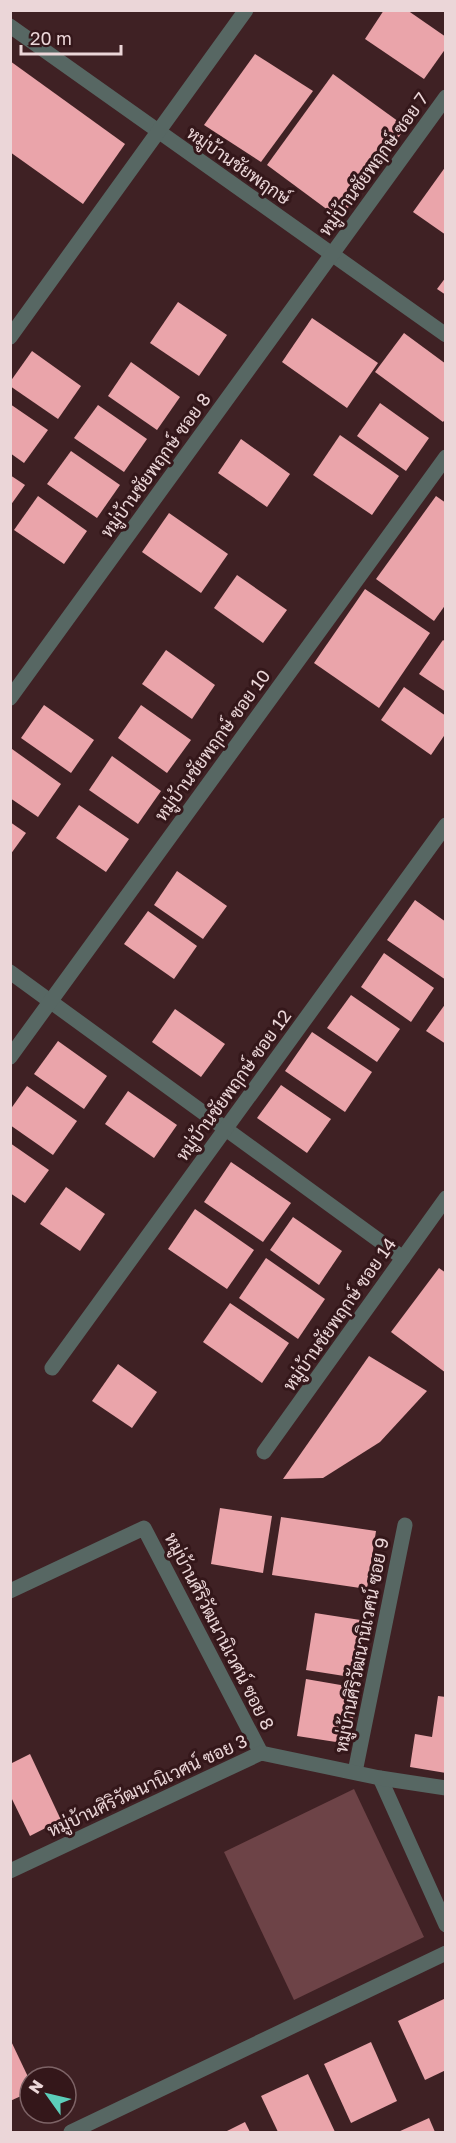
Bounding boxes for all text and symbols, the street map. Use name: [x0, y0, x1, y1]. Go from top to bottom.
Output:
scale bar: [21, 18, 122, 56]
text: 20 m: [30, 27, 72, 49]
street label: หมู่บ้านชัยพฤกษ์ ซอย 7: [313, 87, 435, 242]
street label: หมู่บ้านชัยพฤกษ์: [181, 120, 296, 212]
street label: หมู่บ้านชัยพฤกษ์ ซอย 8: [94, 388, 217, 543]
street label: หมู่บ้านชัยพฤกษ์ ซอย 10: [149, 664, 277, 827]
street label: หมู่บ้านชัยพฤกษ์ ซอย 12: [170, 1004, 298, 1167]
street label: หมู่บ้านชัยพฤกษ์ ซอย 14: [277, 1233, 403, 1397]
street label: หมู่บ้านศิริวัฒนานิเวศน์ ซอย 8: [158, 1528, 280, 1735]
street label: หมู่บ้านศิริวัฒนานิเวศน์ ซอย 9: [328, 1535, 396, 1755]
street label: หมู่บ้านศิริวัฒนานิเวศน์ ซอย 3: [43, 1728, 252, 1844]
north arrow: [18, 2065, 78, 2125]
text: N: [24, 2076, 47, 2097]

